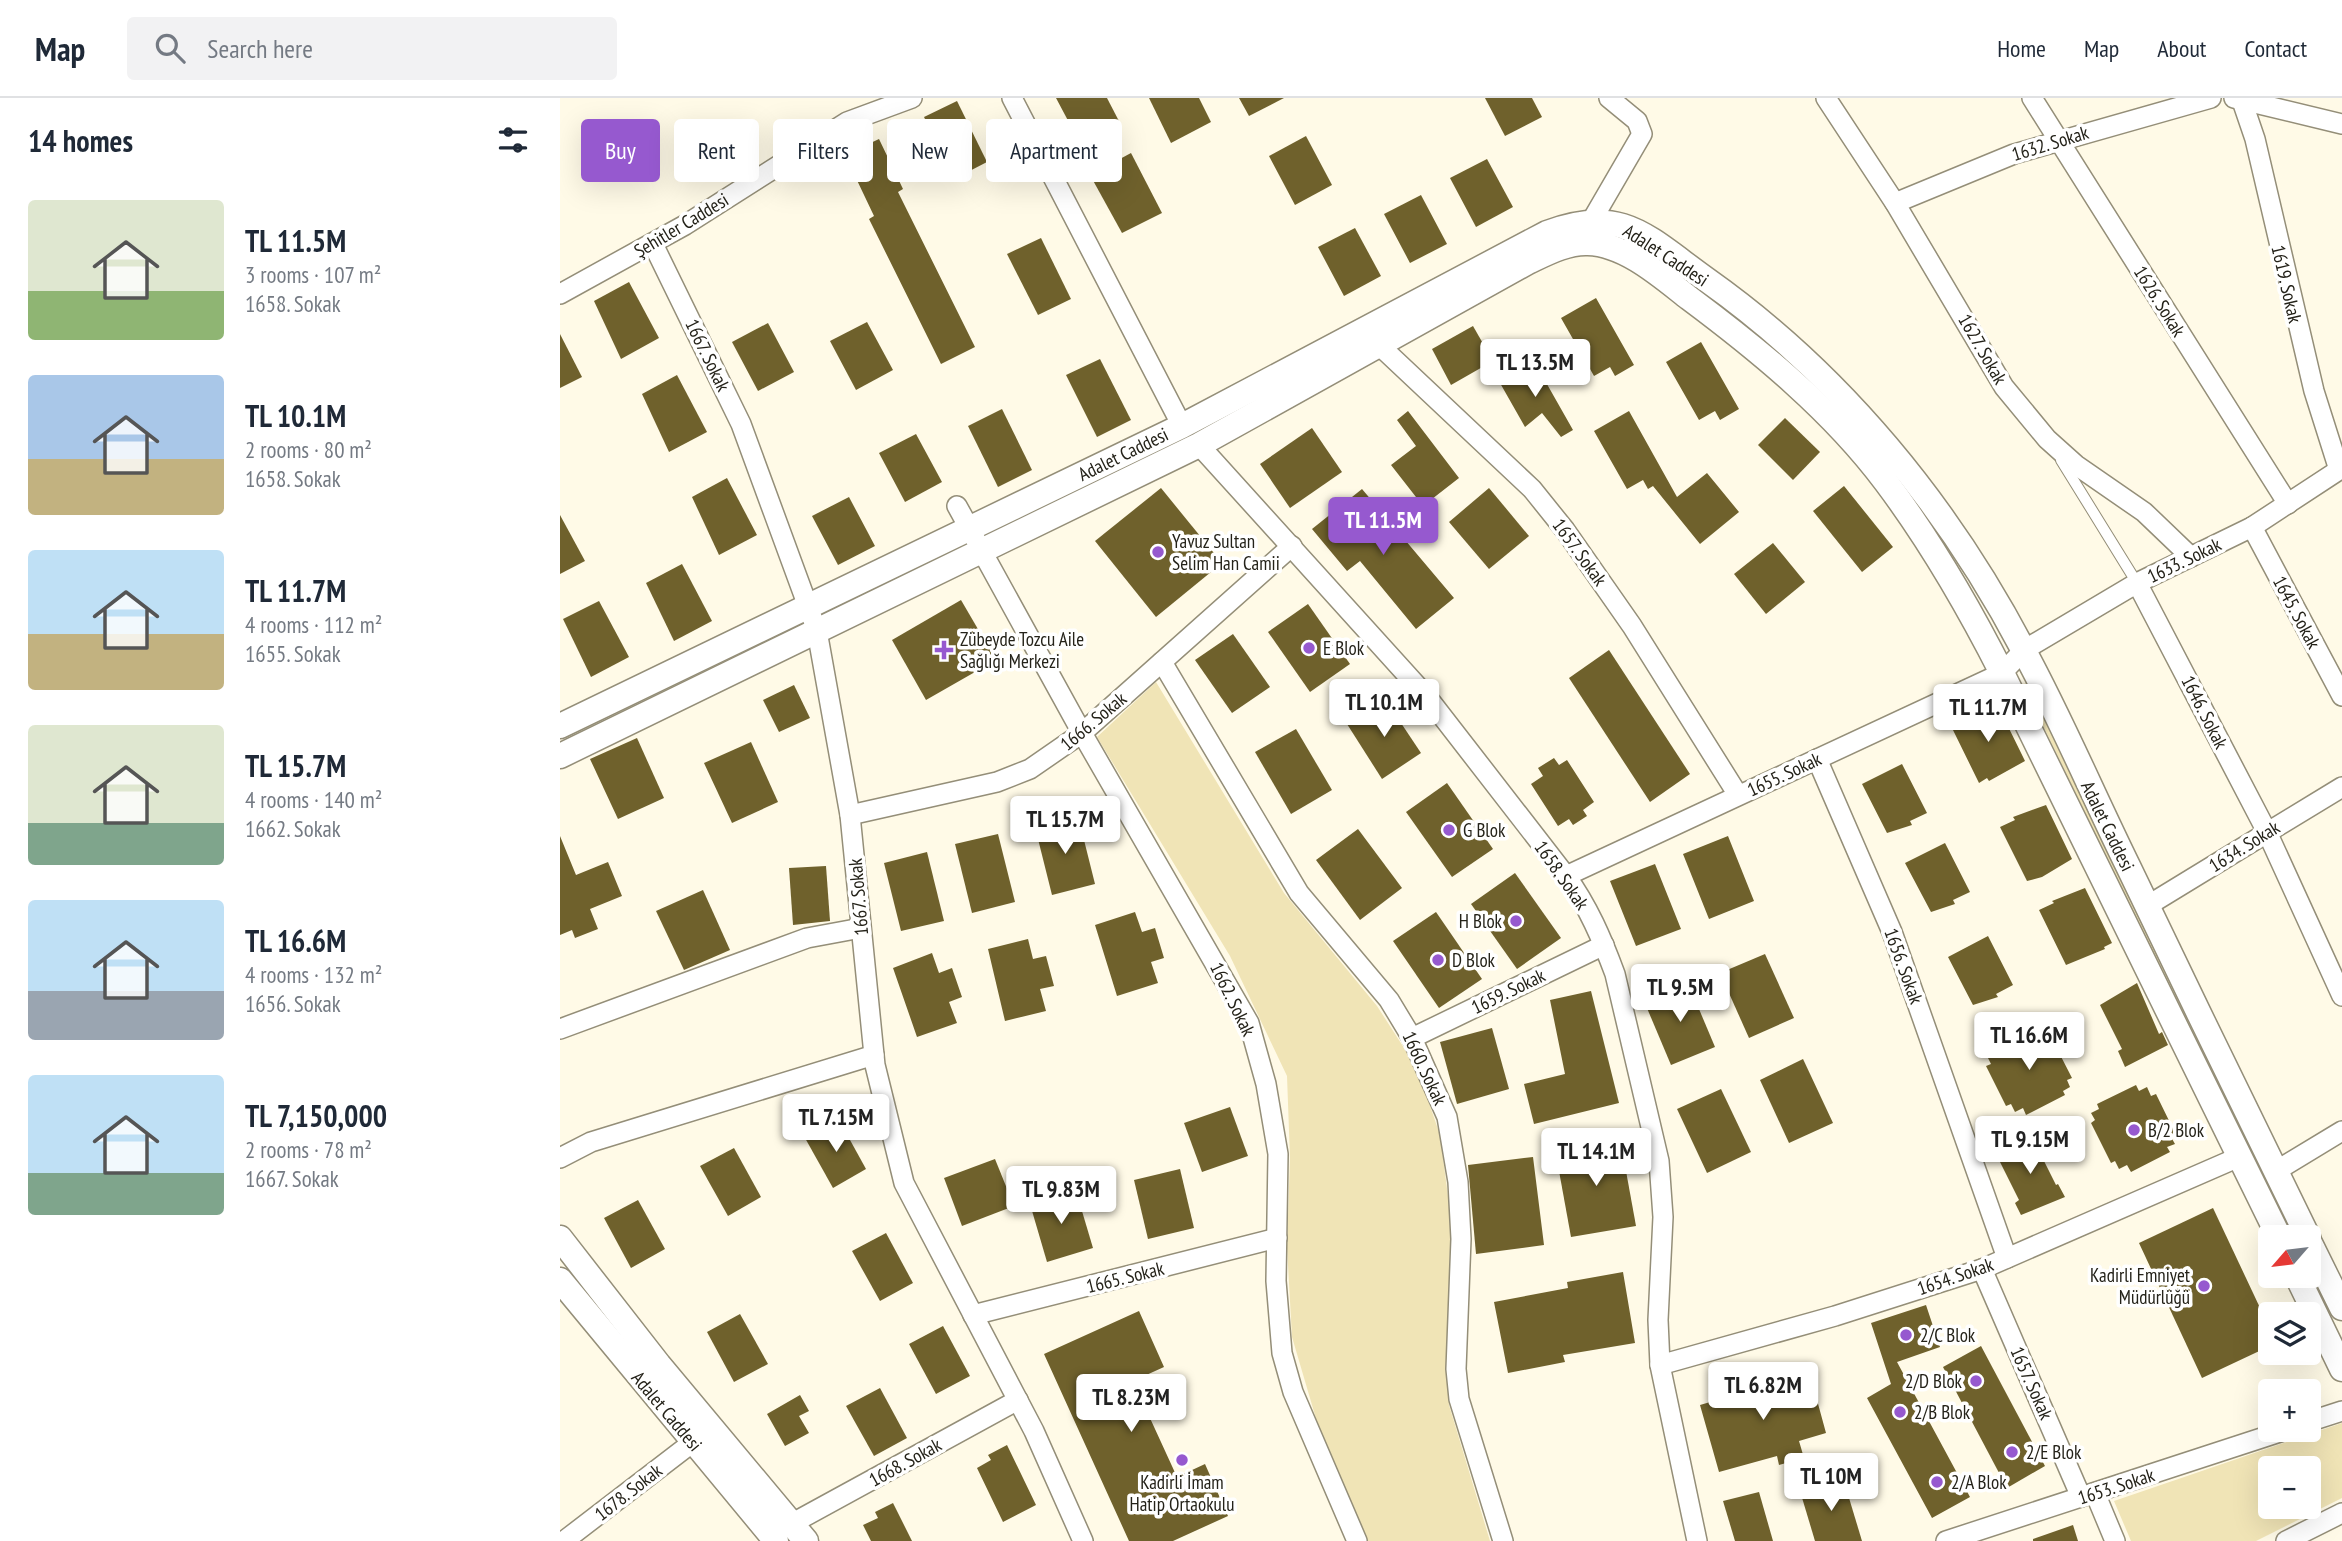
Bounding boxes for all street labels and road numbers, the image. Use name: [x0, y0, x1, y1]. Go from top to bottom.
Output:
street label: 1632. Sokak: [2009, 120, 2092, 166]
street label: Şehitler Caddesi: [629, 187, 733, 263]
street label: Adalet Caddesi: [1619, 218, 1713, 292]
street label: 1619. Sokak: [2266, 243, 2308, 326]
street label: 1626. Sokak: [2129, 261, 2191, 341]
street label: 1627. Sokak: [1953, 310, 2013, 389]
street label: 1667. Sokak: [680, 315, 736, 396]
street label: Adalet Caddesi: [1074, 422, 1172, 486]
street label: 1657. Sokak: [1548, 514, 1613, 591]
street label: 1633. Sokak: [2143, 532, 2225, 588]
street label: 1645. Sokak: [2268, 571, 2326, 653]
street label: 1646. Sokak: [2176, 671, 2234, 753]
street label: 1666. Sokak: [1055, 686, 1131, 756]
street label: 1655. Sokak: [1743, 746, 1825, 802]
street label: Adalet Caddesi: [2076, 777, 2140, 875]
street label: 1634. Sokak: [2204, 815, 2284, 877]
street label: 1658. Sokak: [1530, 836, 1595, 915]
street label: 1667. Sokak: [843, 857, 873, 937]
street label: 1656. Sokak: [1879, 925, 1929, 1008]
street label: 1662. Sokak: [1205, 958, 1261, 1040]
street label: 1659. Sokak: [1467, 963, 1549, 1019]
street label: 1660. Sokak: [1397, 1027, 1453, 1109]
street label: 1654. Sokak: [1914, 1252, 1997, 1300]
street label: 1665. Sokak: [1084, 1256, 1167, 1298]
street label: 1657. Sokak: [2005, 1343, 2059, 1424]
street label: Adalet Caddesi: [627, 1366, 707, 1456]
street label: 1668. Sokak: [865, 1432, 946, 1492]
street label: 1678. Sokak: [589, 1458, 667, 1526]
street label: 1653. Sokak: [2075, 1462, 2158, 1510]

